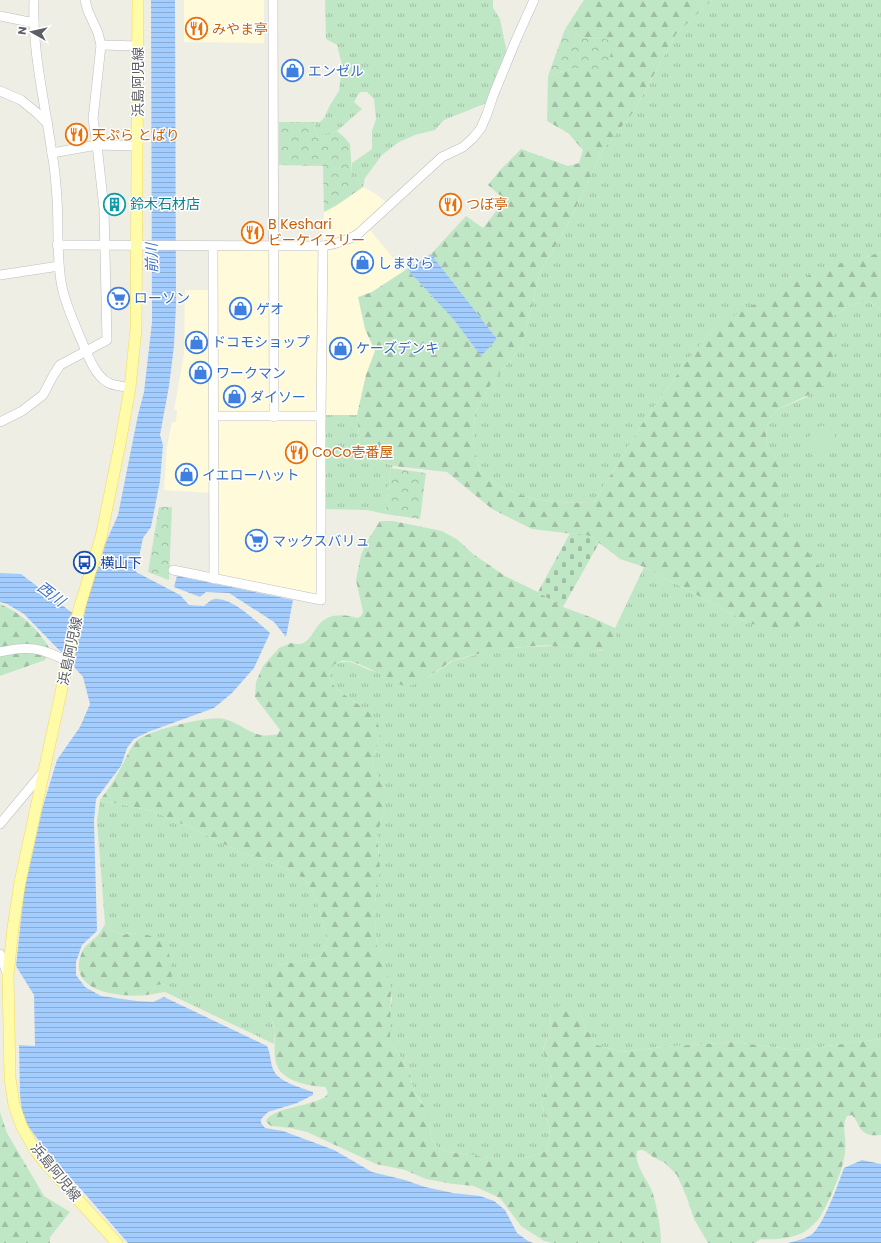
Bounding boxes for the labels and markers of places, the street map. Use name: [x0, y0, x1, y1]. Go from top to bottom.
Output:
restaurant icon: みやま亭: [183, 16, 209, 42]
place label: みやま亭: [212, 19, 268, 39]
shop icon: エンゼル: [280, 58, 306, 84]
place label: エンゼル: [308, 61, 364, 81]
restaurant icon: 天ぷら とばり: [63, 122, 89, 148]
place label: 天ぷら とばり: [92, 125, 180, 145]
building icon: 鈴木石材店: [102, 191, 128, 217]
restaurant icon: つぼ亭: [438, 191, 464, 217]
place label: 鈴木石材店: [130, 194, 200, 214]
place label: つぼ亭: [466, 194, 508, 214]
place label: B Keshari ビーケイスリー: [268, 214, 365, 250]
restaurant icon: B Keshari ビーケイスリー: [239, 219, 265, 245]
shop icon: しまむら: [350, 250, 376, 276]
place label: しまむら: [378, 253, 434, 273]
supermarket icon: ローソン: [105, 285, 131, 311]
place label: ローソン: [134, 288, 190, 308]
shop icon: ゲオ: [227, 296, 253, 322]
place label: ゲオ: [256, 299, 284, 319]
shop icon: ドコモショップ: [184, 329, 210, 355]
place label: ドコモショップ: [212, 332, 310, 352]
shop icon: ケーズデンキ: [328, 335, 354, 361]
place label: ケーズデンキ: [356, 338, 439, 358]
shop icon: ワークマン: [187, 360, 213, 386]
place label: ワークマン: [216, 363, 286, 383]
shop icon: ダイソー: [221, 384, 247, 410]
place label: ダイソー: [250, 387, 306, 407]
restaurant icon: CoCo壱番屋: [283, 439, 309, 465]
place label: CoCo壱番屋: [312, 442, 394, 462]
shop icon: イエローハット: [174, 462, 200, 488]
place label: イエローハット: [202, 465, 300, 485]
supermarket icon: マックスバリュ: [243, 528, 269, 554]
place label: マックスバリュ: [272, 531, 370, 551]
bus stop icon: 横山下: [71, 550, 97, 576]
place label: 横山下: [100, 553, 142, 573]

